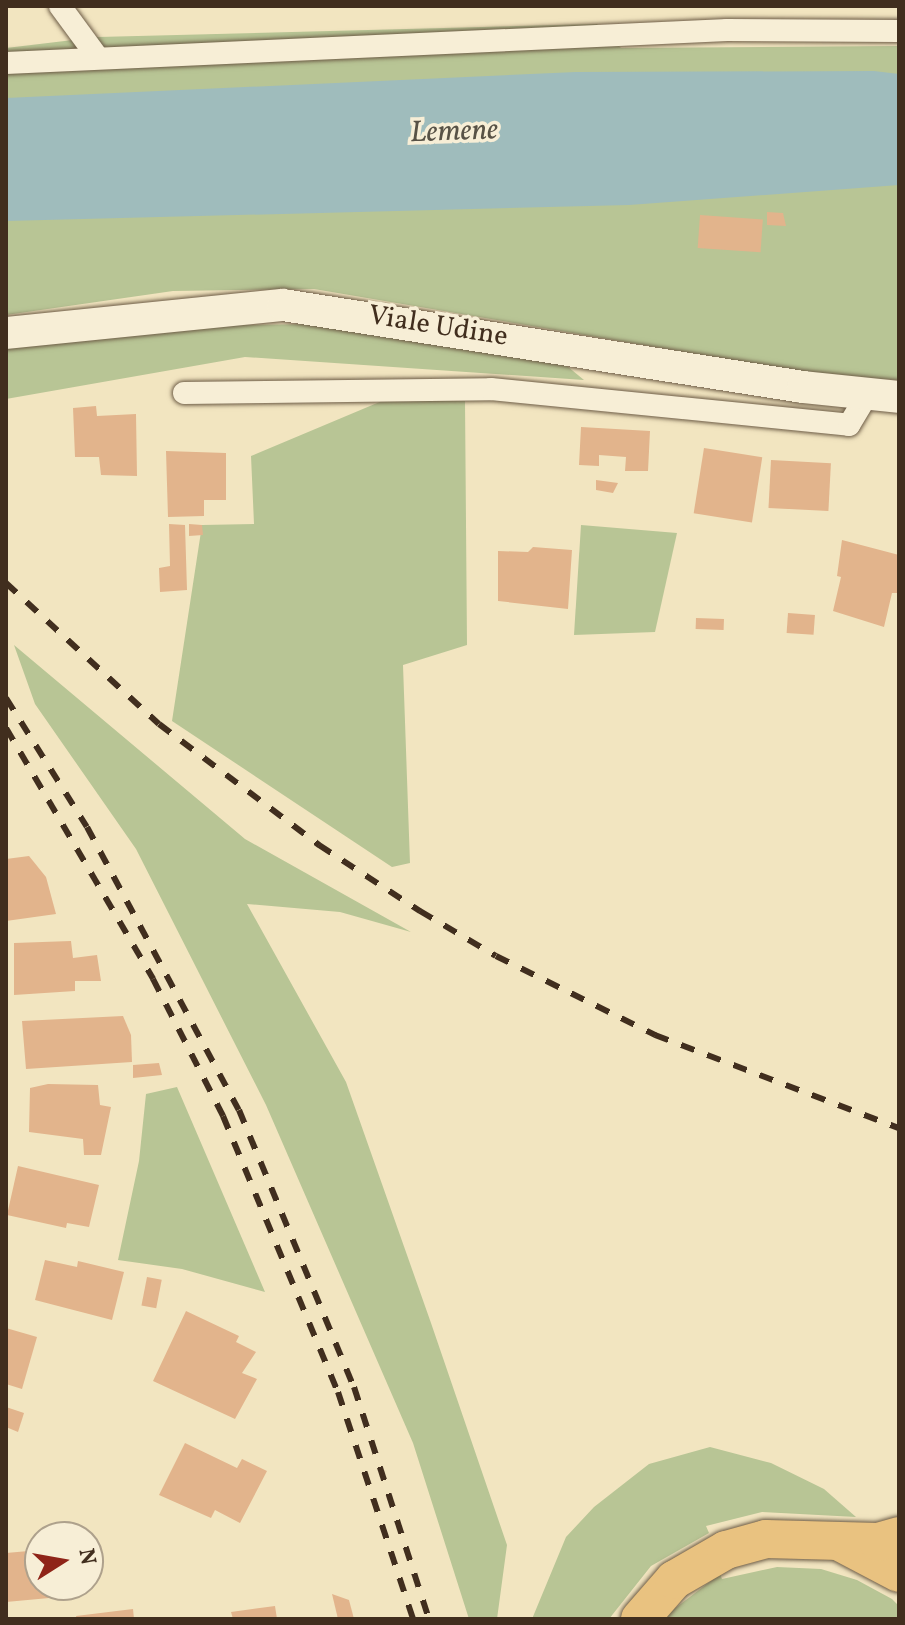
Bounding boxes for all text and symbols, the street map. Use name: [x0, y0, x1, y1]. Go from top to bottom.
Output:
water label: Lemene: [409, 112, 499, 152]
street label: Viale Udine: [366, 299, 510, 355]
north arrow: [24, 1521, 104, 1601]
text: N: [69, 1546, 103, 1568]

